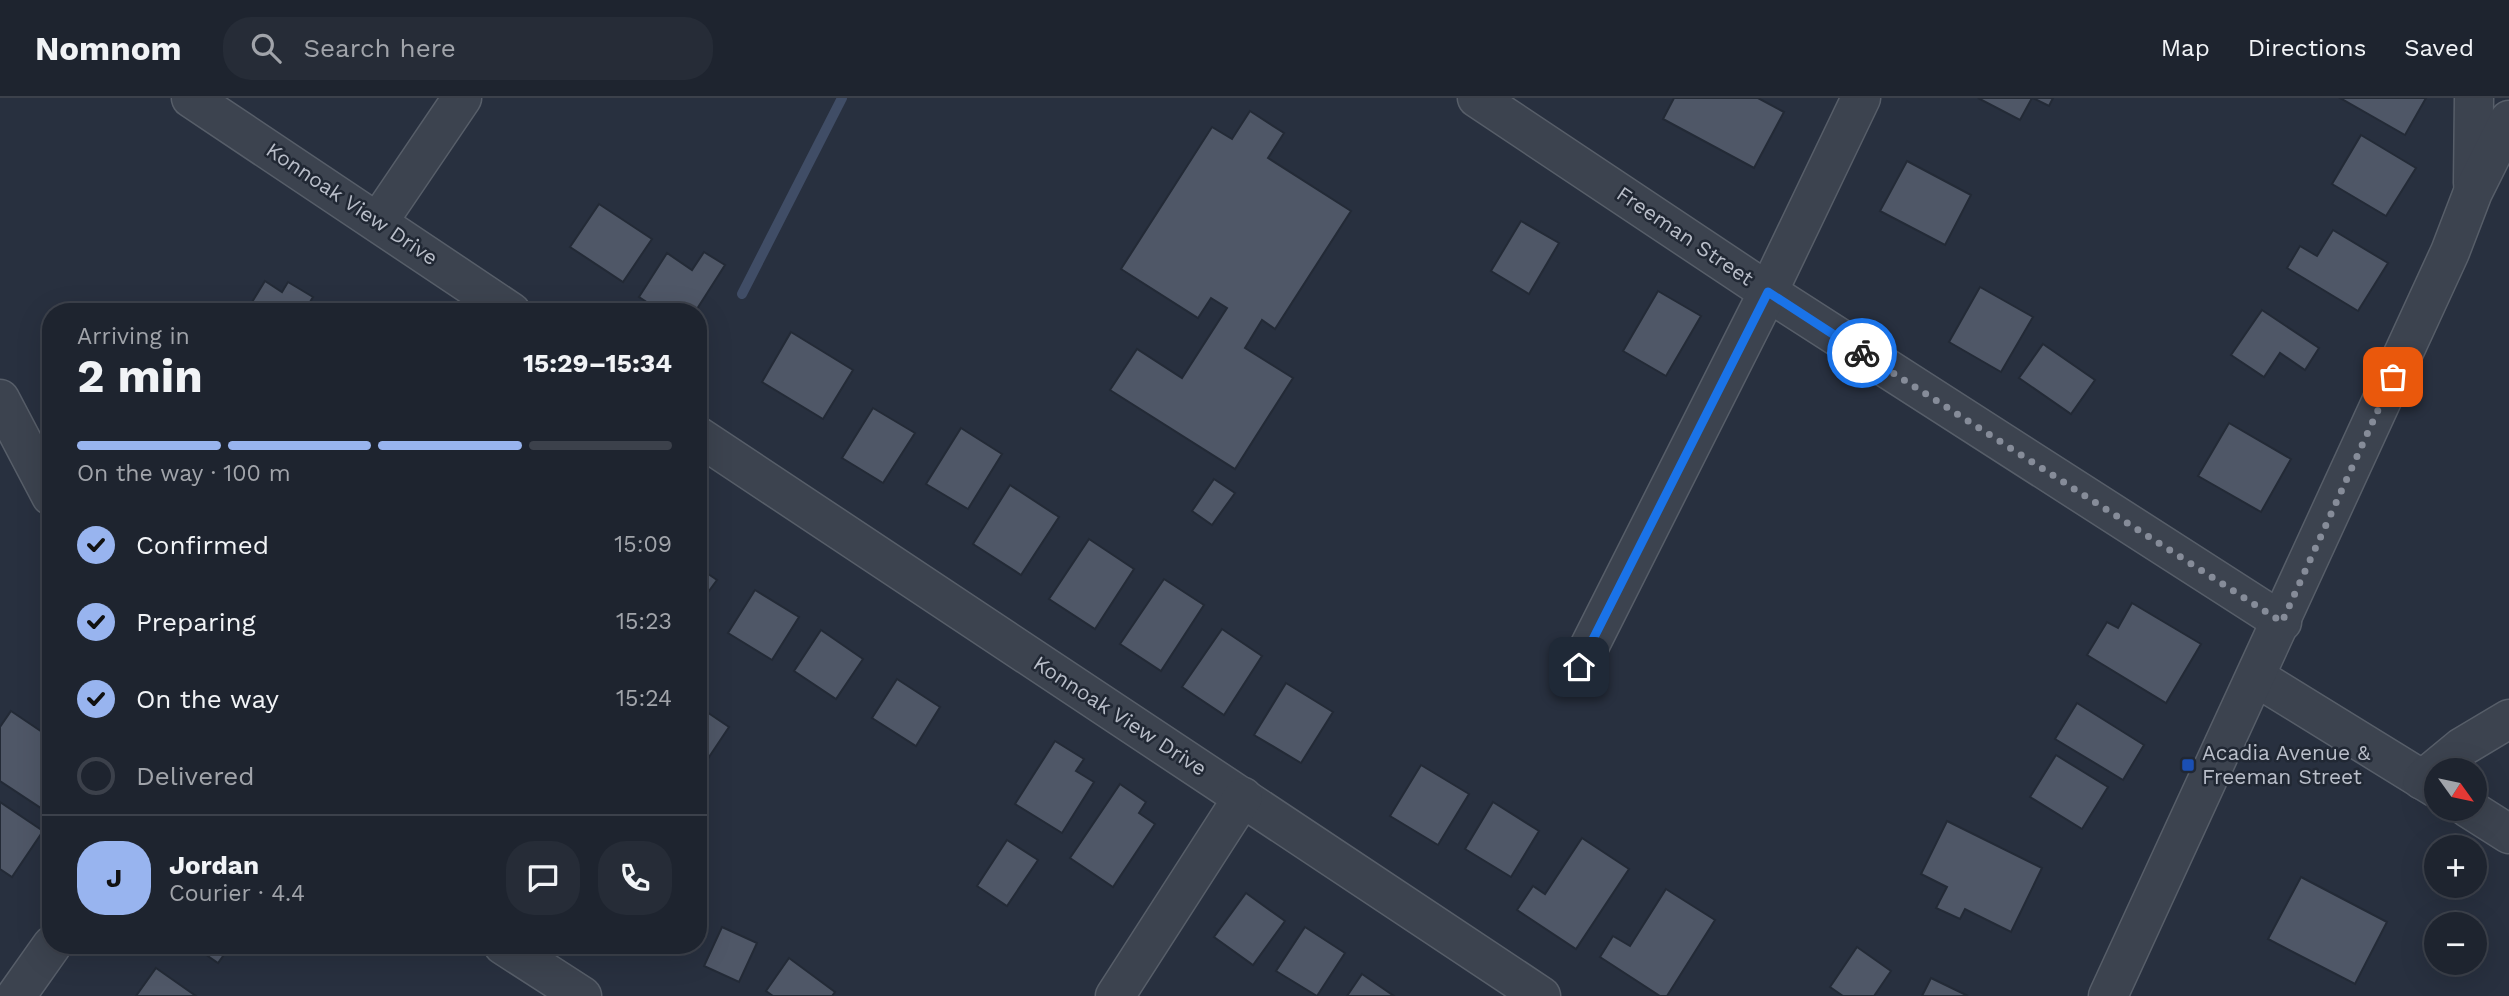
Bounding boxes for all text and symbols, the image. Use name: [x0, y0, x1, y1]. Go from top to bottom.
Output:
search box: [223, 17, 713, 80]
text: Nomnom: [35, 29, 181, 68]
icon: search: [247, 29, 285, 67]
text: Search here: [303, 33, 456, 63]
text: Map: [2161, 34, 2210, 62]
text: Directions: [2248, 34, 2366, 62]
text: Saved: [2404, 34, 2474, 62]
street label: Konnoak View Drive: [262, 137, 443, 270]
street label: Freeman Street: [1612, 181, 1759, 291]
courier: [1827, 318, 1897, 388]
text: Arriving in: [77, 323, 190, 350]
icon: bike: [1843, 334, 1881, 372]
pin: [2363, 347, 2423, 407]
text: 15:29–15:34: [523, 348, 672, 378]
text: 2 min: [77, 349, 203, 403]
icon: bag: [2374, 358, 2412, 396]
text: On the way · 100 m: [77, 460, 291, 487]
icon: check: [77, 526, 115, 564]
text: Confirmed: [136, 530, 269, 560]
text: 15:09: [614, 531, 672, 558]
icon: check: [77, 603, 115, 641]
text: Preparing: [136, 607, 256, 637]
text: 15:23: [616, 608, 672, 635]
pin: [1549, 637, 1609, 697]
icon: home: [1560, 648, 1598, 686]
street label: Konnoak View Drive: [1029, 650, 1212, 781]
icon: check: [77, 680, 115, 718]
text: On the way: [136, 684, 279, 714]
text: 15:24: [616, 685, 672, 712]
place label: Acadia Avenue & Freeman Street: [2202, 740, 2371, 789]
marker: Acadia Avenue & Freeman Street: [2180, 757, 2196, 773]
north arrow: [2424, 758, 2487, 821]
map controls: [2424, 758, 2487, 975]
text: Delivered: [136, 761, 255, 791]
button: +: [2424, 835, 2487, 898]
button: chat: [506, 841, 580, 915]
button: phone: [598, 841, 672, 915]
text: Jordan: [169, 850, 259, 880]
text: J: [106, 863, 122, 893]
text: Courier · 4.4: [169, 880, 305, 907]
button: −: [2424, 912, 2487, 975]

